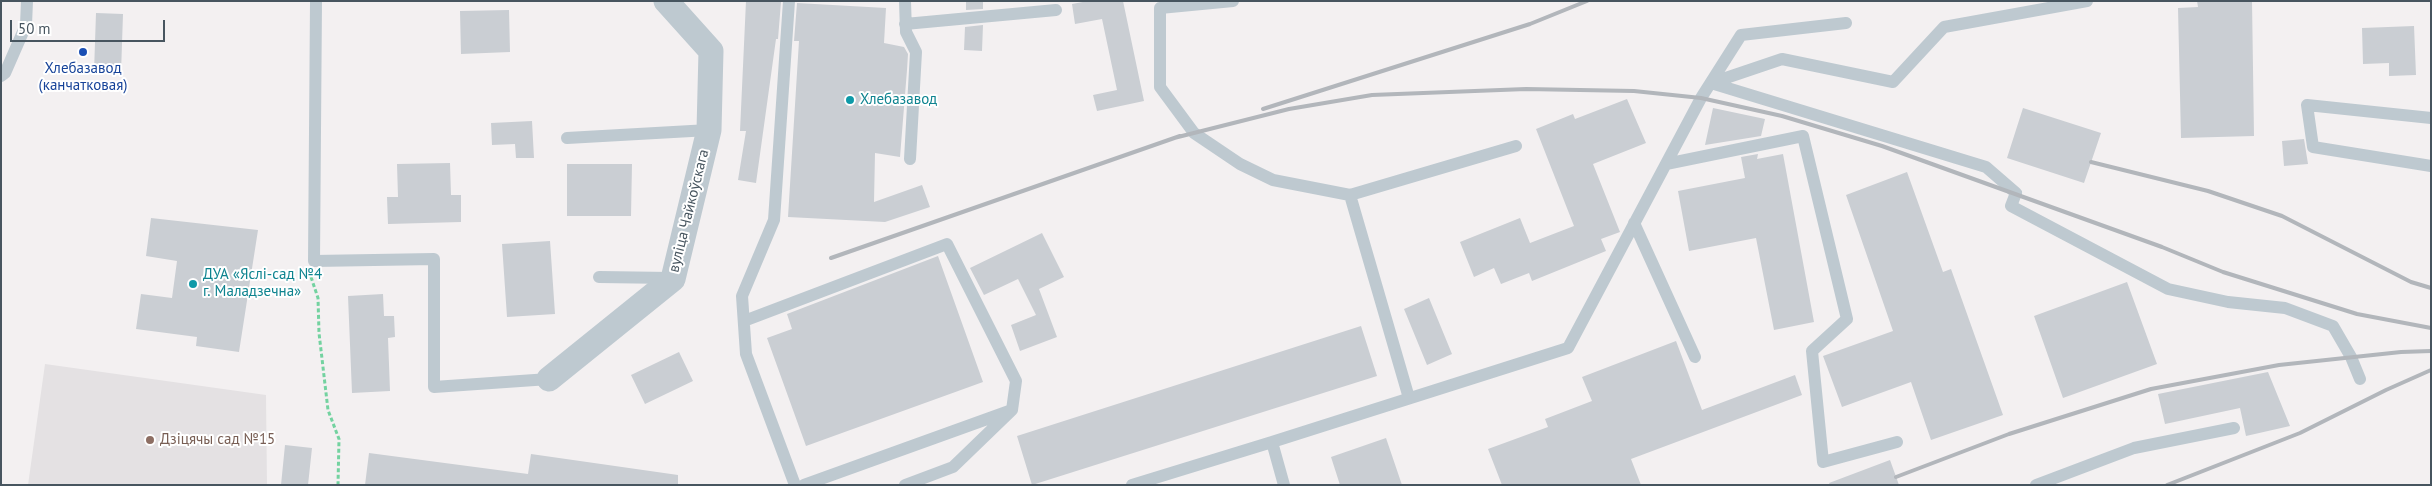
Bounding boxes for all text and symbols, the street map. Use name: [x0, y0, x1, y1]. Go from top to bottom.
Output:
scale bar: [12, 10, 168, 42]
text: 50 m: [18, 19, 51, 38]
marker: Хлебазавод (канчатковая): [77, 46, 89, 58]
place label: Хлебазавод (канчатковая): [39, 60, 127, 95]
place label: Хлебазавод: [860, 91, 937, 109]
marker: Хлебазавод: [844, 94, 856, 106]
street label: вуліца Чайкоўскага: [665, 148, 713, 274]
place label: ДУА «Яслі-сад №4 г. Маладзечна»: [203, 266, 322, 301]
marker: ДУА «Яслі-сад №4 г. Маладзечна»: [187, 278, 199, 290]
place label: Дзіцячы сад №15: [160, 431, 275, 449]
marker: Дзіцячы сад №15: [144, 434, 156, 446]

